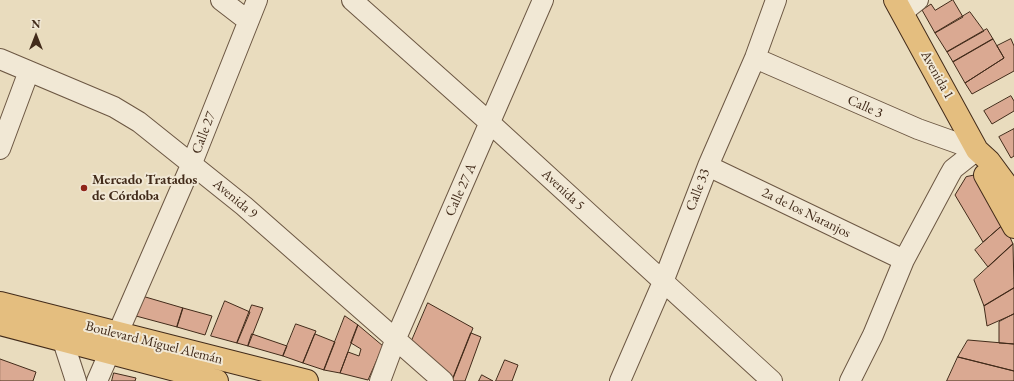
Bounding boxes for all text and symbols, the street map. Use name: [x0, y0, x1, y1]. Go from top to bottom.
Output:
north arrow: [16, 16, 56, 56]
text: N: [32, 17, 40, 31]
street label: Avenida 1: [917, 48, 957, 102]
street label: Calle 3: [845, 92, 885, 122]
street label: Calle 27: [188, 109, 220, 157]
street label: Calle 27 A: [442, 161, 480, 219]
street label: Avenida 5: [538, 166, 588, 214]
street label: Calle 33: [682, 166, 714, 214]
place label: Mercado Tratados de Córdoba: [92, 172, 197, 204]
street label: Avenida 9: [209, 176, 261, 222]
marker: Mercado Tratados de Córdoba: [79, 183, 89, 193]
street label: 2a de los Naranjos: [759, 184, 853, 242]
street label: Boulevard Miguel Alemán: [84, 318, 224, 368]

